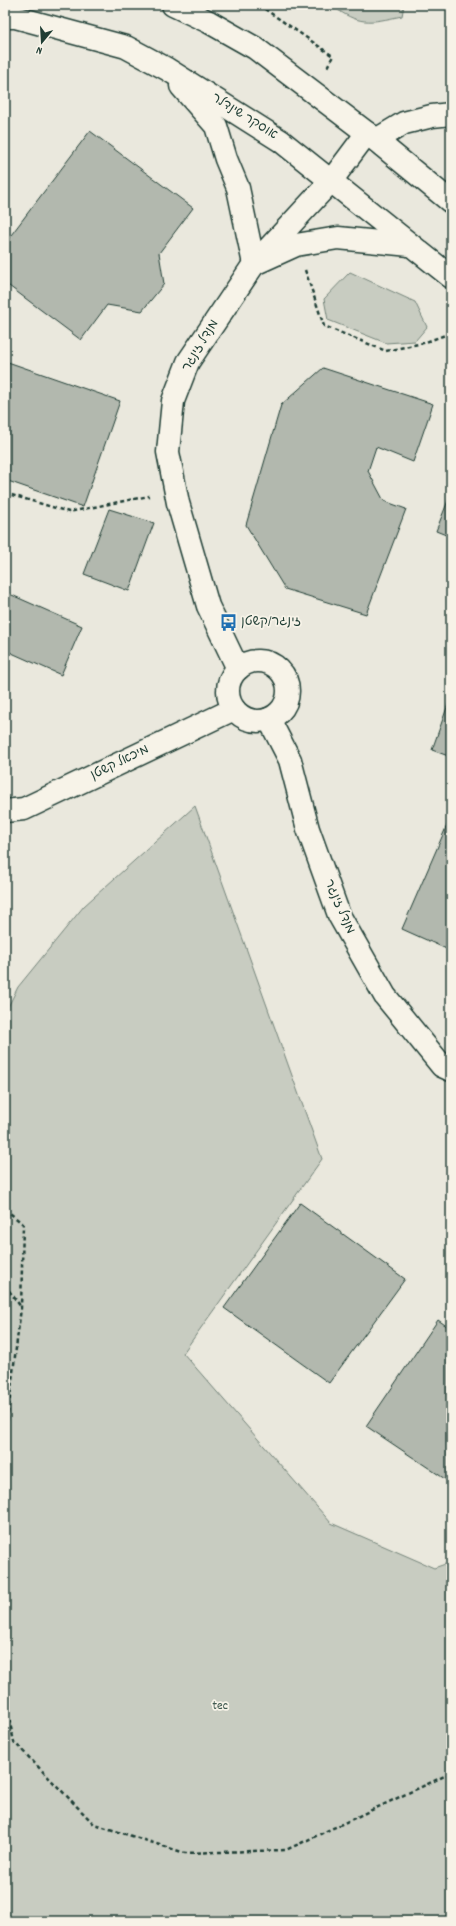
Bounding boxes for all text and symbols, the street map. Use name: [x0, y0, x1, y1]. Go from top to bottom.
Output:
north arrow: [22, 22, 62, 62]
text: N: [34, 41, 45, 58]
street label: אוסקר שינדלר: [207, 89, 281, 145]
street label: מנדל זינגר: [178, 316, 224, 376]
bus stop icon: זינגר/קשטן: [218, 612, 238, 632]
place label: זינגר/קשטן: [241, 613, 301, 632]
street label: מיכאל קשטן: [88, 741, 152, 785]
street label: מנדל זינגר: [319, 877, 359, 937]
park label: tec: [212, 1697, 228, 1716]

